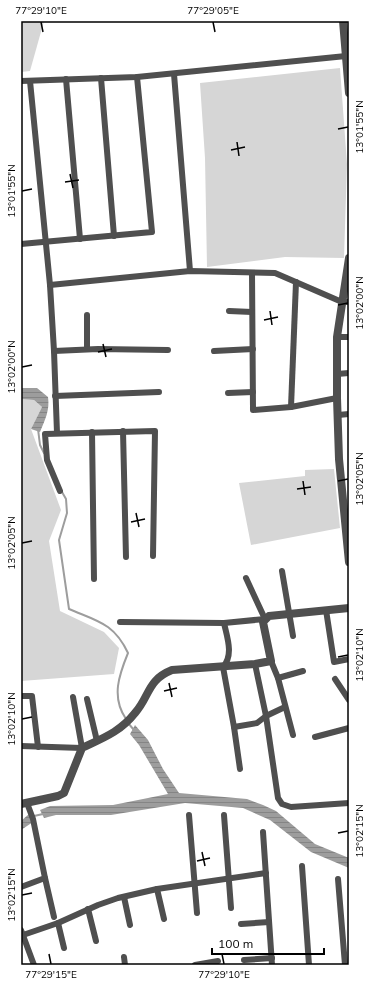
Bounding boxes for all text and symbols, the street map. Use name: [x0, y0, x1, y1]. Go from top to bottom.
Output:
text: 77°29'10"E: [15, 4, 67, 17]
text: 77°29'05"E: [187, 4, 239, 17]
text: 13°01'55"N: [353, 100, 366, 154]
text: 13°01'55"N: [5, 164, 18, 218]
text: 13°02'00"N: [353, 276, 366, 330]
text: 13°02'00"N: [5, 340, 18, 394]
text: 13°02'05"N: [353, 452, 366, 506]
text: 13°02'05"N: [5, 516, 18, 570]
text: 13°02'10"N: [353, 628, 366, 682]
text: 13°02'10"N: [5, 692, 18, 746]
text: 13°02'15"N: [353, 804, 366, 858]
text: 13°02'15"N: [5, 868, 18, 922]
scale bar: [212, 930, 324, 956]
text: 100 m: [218, 936, 253, 951]
text: 77°29'15"E: [25, 968, 77, 981]
text: 77°29'10"E: [198, 968, 250, 981]

